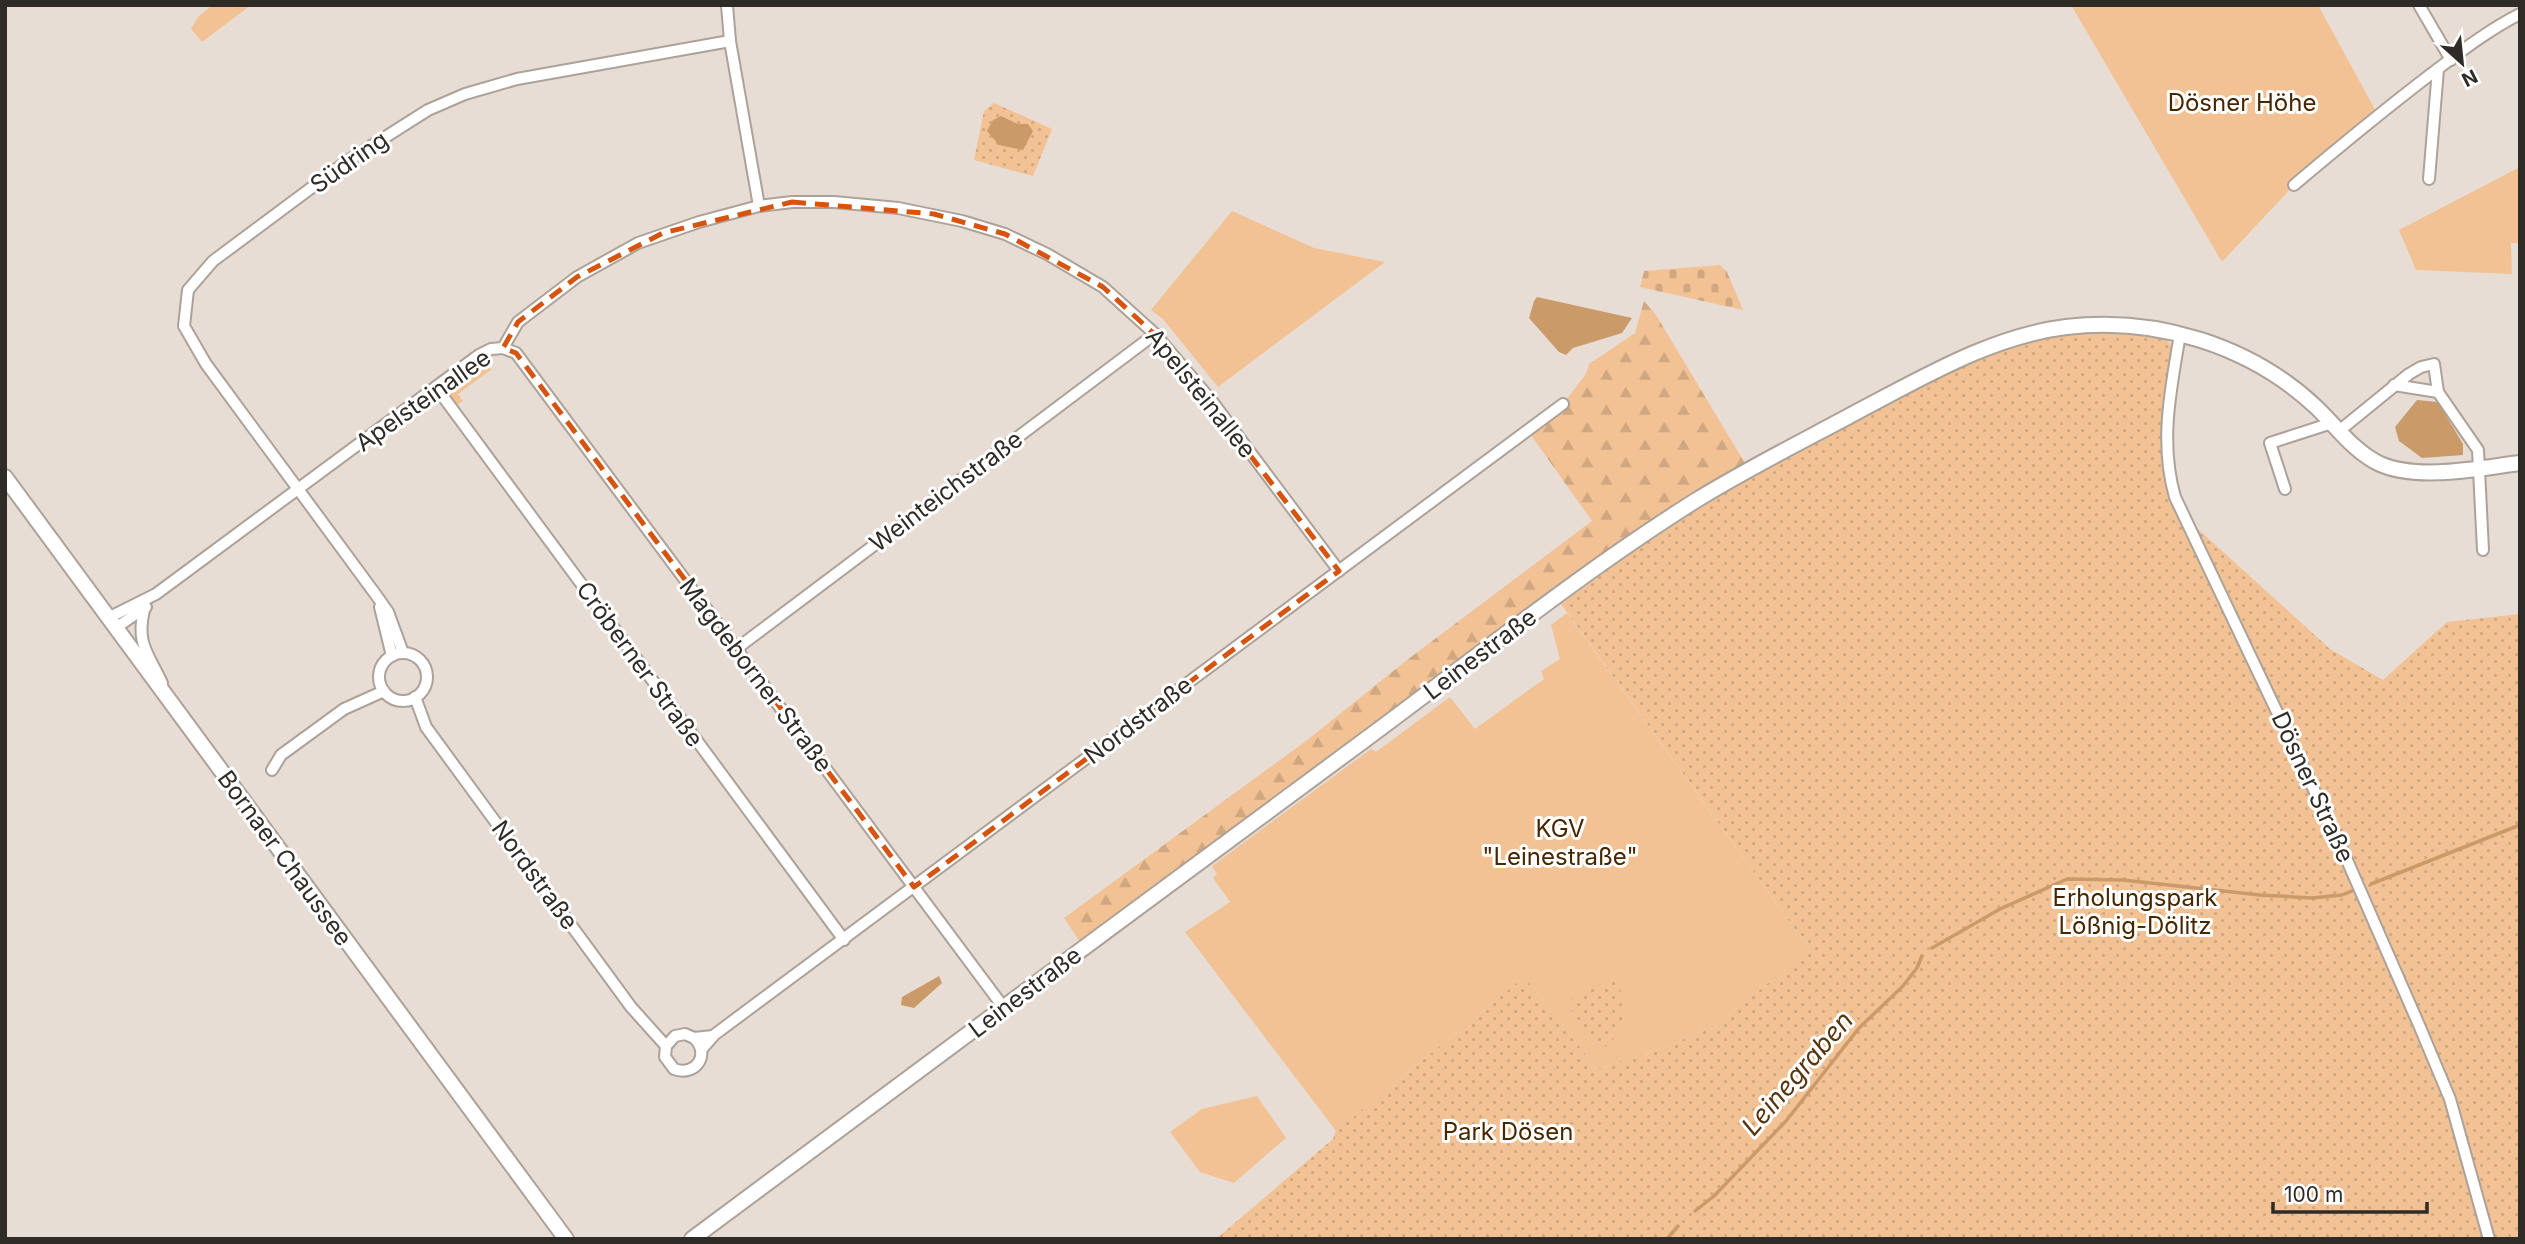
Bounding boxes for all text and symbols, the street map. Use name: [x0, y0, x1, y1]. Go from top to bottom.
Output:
north arrow: [2427, 28, 2497, 98]
text: N: [2458, 64, 2481, 91]
park label: Dösner Höhe: [2168, 88, 2316, 117]
street label: Südring: [304, 125, 394, 199]
street label: Apelsteinallee: [1140, 322, 1262, 464]
street label: Apelsteinallee: [350, 343, 496, 457]
street label: Weinteichstraße: [864, 424, 1028, 558]
street label: Magdeborner Straße: [674, 572, 838, 778]
street label: Cröberner Straße: [570, 576, 710, 752]
street label: Leinestraße: [1418, 602, 1542, 706]
street label: Nordstraße: [1078, 670, 1198, 770]
street label: Dösner Straße: [2265, 707, 2361, 867]
street label: Bornaer Chaussee: [212, 765, 358, 951]
park label: KGV "Leinestraße": [1482, 814, 1638, 871]
street label: Nordstraße: [486, 815, 584, 935]
park label: Erholungspark Lößnig-Dölitz: [2053, 883, 2217, 940]
street label: Leinestraße: [963, 940, 1087, 1044]
water label: Leinegraben: [1735, 1005, 1859, 1141]
park label: Park Dösen: [1443, 1117, 1573, 1146]
scale bar: [2273, 1170, 2427, 1214]
text: 100 m: [2284, 1182, 2343, 1207]

